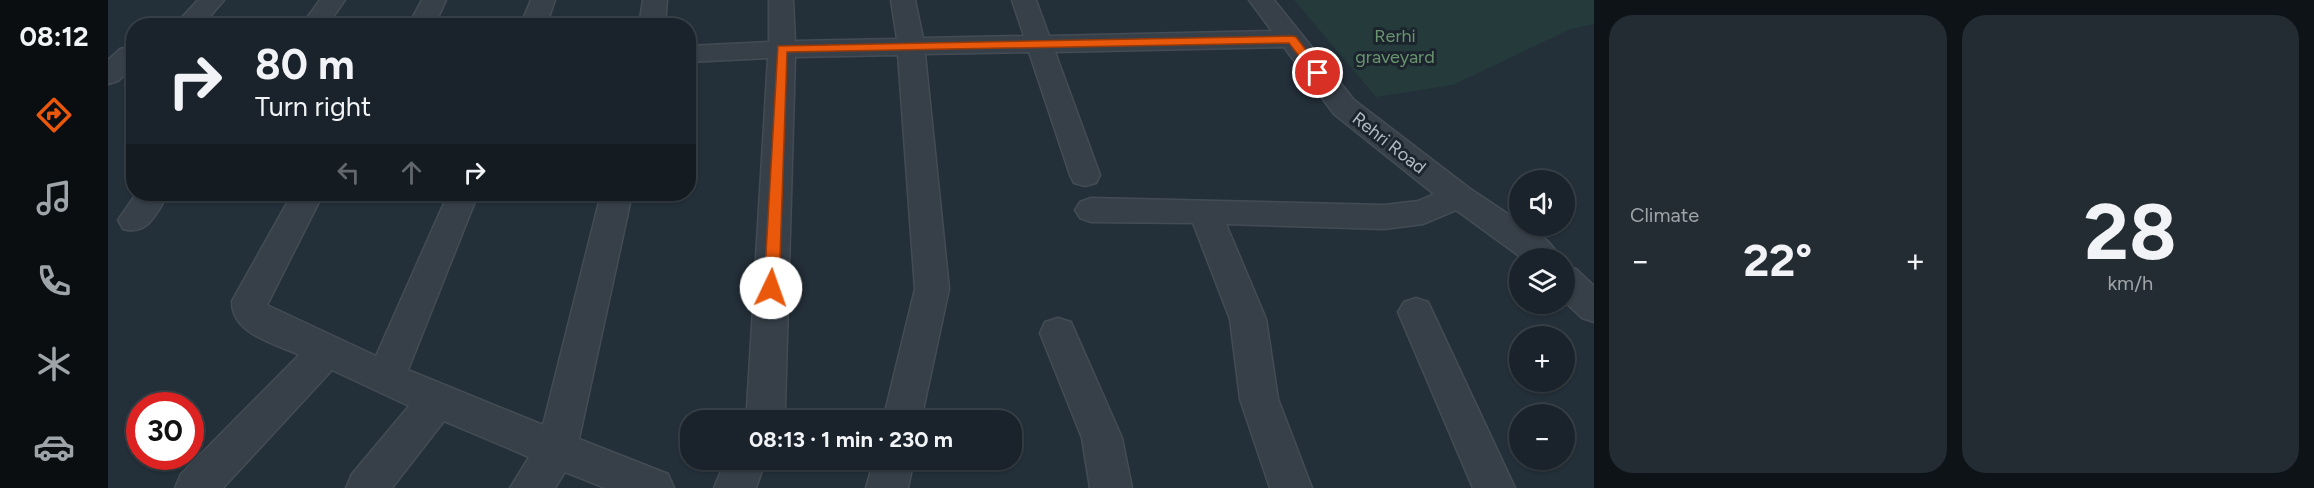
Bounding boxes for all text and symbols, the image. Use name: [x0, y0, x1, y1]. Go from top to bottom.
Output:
text: 08:12: [19, 20, 89, 53]
park label: Rerhi graveyard: [1355, 25, 1435, 68]
text: 80 m: [255, 39, 355, 90]
icon: right: [156, 42, 234, 120]
pin: [1292, 47, 1343, 98]
icon: arrive: [1301, 56, 1334, 89]
text: Turn right: [255, 90, 371, 123]
icon: directions: [33, 94, 75, 136]
street label: Rehri Road: [1348, 107, 1430, 179]
icon: left: [332, 156, 365, 189]
icon: ahead: [395, 156, 428, 189]
icon: right: [458, 156, 491, 189]
map controls: [1509, 170, 1575, 470]
button: sound: [1509, 170, 1575, 236]
icon: music: [33, 177, 75, 219]
text: 28: [2084, 185, 2177, 279]
text: Climate: [1630, 203, 1699, 227]
text: 22°: [1743, 233, 1812, 287]
text: −: [1630, 241, 1651, 280]
text: +: [1905, 241, 1926, 280]
button: layers: [1509, 248, 1575, 314]
position arrow: [739, 256, 803, 320]
icon: phone: [33, 260, 75, 302]
text: km/h: [2107, 271, 2153, 295]
button: +: [1509, 326, 1575, 392]
icon: climate: [33, 343, 75, 385]
speed limit sign: 30: [126, 392, 204, 470]
button: −: [1509, 404, 1575, 470]
icon: car: [33, 426, 75, 468]
text: 08:13 · 1 min · 230 m: [749, 426, 953, 453]

